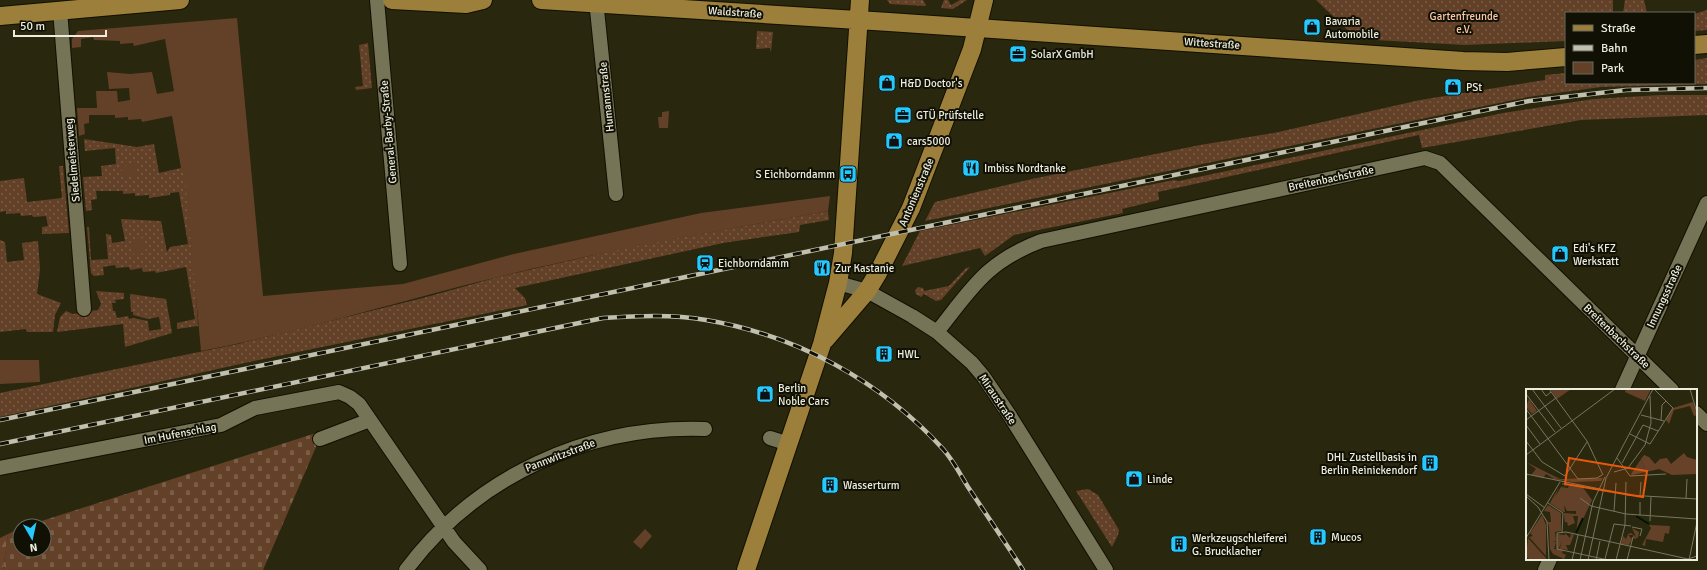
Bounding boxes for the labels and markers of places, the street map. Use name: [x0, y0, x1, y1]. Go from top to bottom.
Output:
place label: Bavaria Automobile: [1325, 15, 1379, 41]
shop icon: Bavaria Automobile: [1302, 17, 1322, 37]
office icon: SolarX GmbH: [1008, 44, 1028, 64]
place label: SolarX GmbH: [1031, 48, 1094, 61]
shop icon: H&D Doctor's: [877, 73, 897, 93]
place label: H&D Doctor's: [900, 77, 963, 90]
shop icon: PSt: [1443, 77, 1463, 97]
place label: PSt: [1466, 81, 1482, 94]
office icon: GTÜ Prüfstelle: [893, 105, 913, 125]
place label: GTÜ Prüfstelle: [916, 108, 984, 122]
shop icon: cars5000: [884, 131, 904, 151]
place label: cars5000: [907, 135, 950, 148]
restaurant icon: Imbiss Nordtanke: [961, 158, 981, 178]
place label: Imbiss Nordtanke: [984, 162, 1066, 175]
bus stop icon: S Eichborndamm: [838, 164, 858, 184]
place label: S Eichborndamm: [756, 168, 835, 181]
place label: Edi's KFZ Werkstatt: [1573, 242, 1619, 268]
shop icon: Edi's KFZ Werkstatt: [1550, 244, 1570, 264]
station icon: Eichborndamm: [695, 253, 715, 273]
place label: Eichborndamm: [718, 257, 789, 270]
restaurant icon: Zur Kastanie: [812, 258, 832, 278]
place label: Zur Kastanie: [835, 262, 894, 275]
building icon: HWL: [874, 344, 894, 364]
place label: HWL: [897, 348, 920, 361]
place label: Berlin Noble Cars: [778, 382, 829, 408]
shop icon: Berlin Noble Cars: [755, 384, 775, 404]
place label: DHL Zustellbasis in Berlin Reinickendorf: [1321, 451, 1418, 477]
building icon: DHL Zustellbasis in Berlin Reinickendorf: [1420, 453, 1440, 473]
shop icon: Linde: [1124, 469, 1144, 489]
place label: Linde: [1147, 473, 1173, 486]
building icon: Wasserturm: [820, 475, 840, 495]
place label: Wasserturm: [843, 479, 900, 492]
building icon: Mucos: [1308, 527, 1328, 547]
place label: Mucos: [1331, 531, 1362, 544]
place label: Werkzeugschleiferei G. Brucklacher: [1192, 532, 1287, 558]
building icon: Werkzeugschleiferei G. Brucklacher: [1169, 534, 1189, 554]

